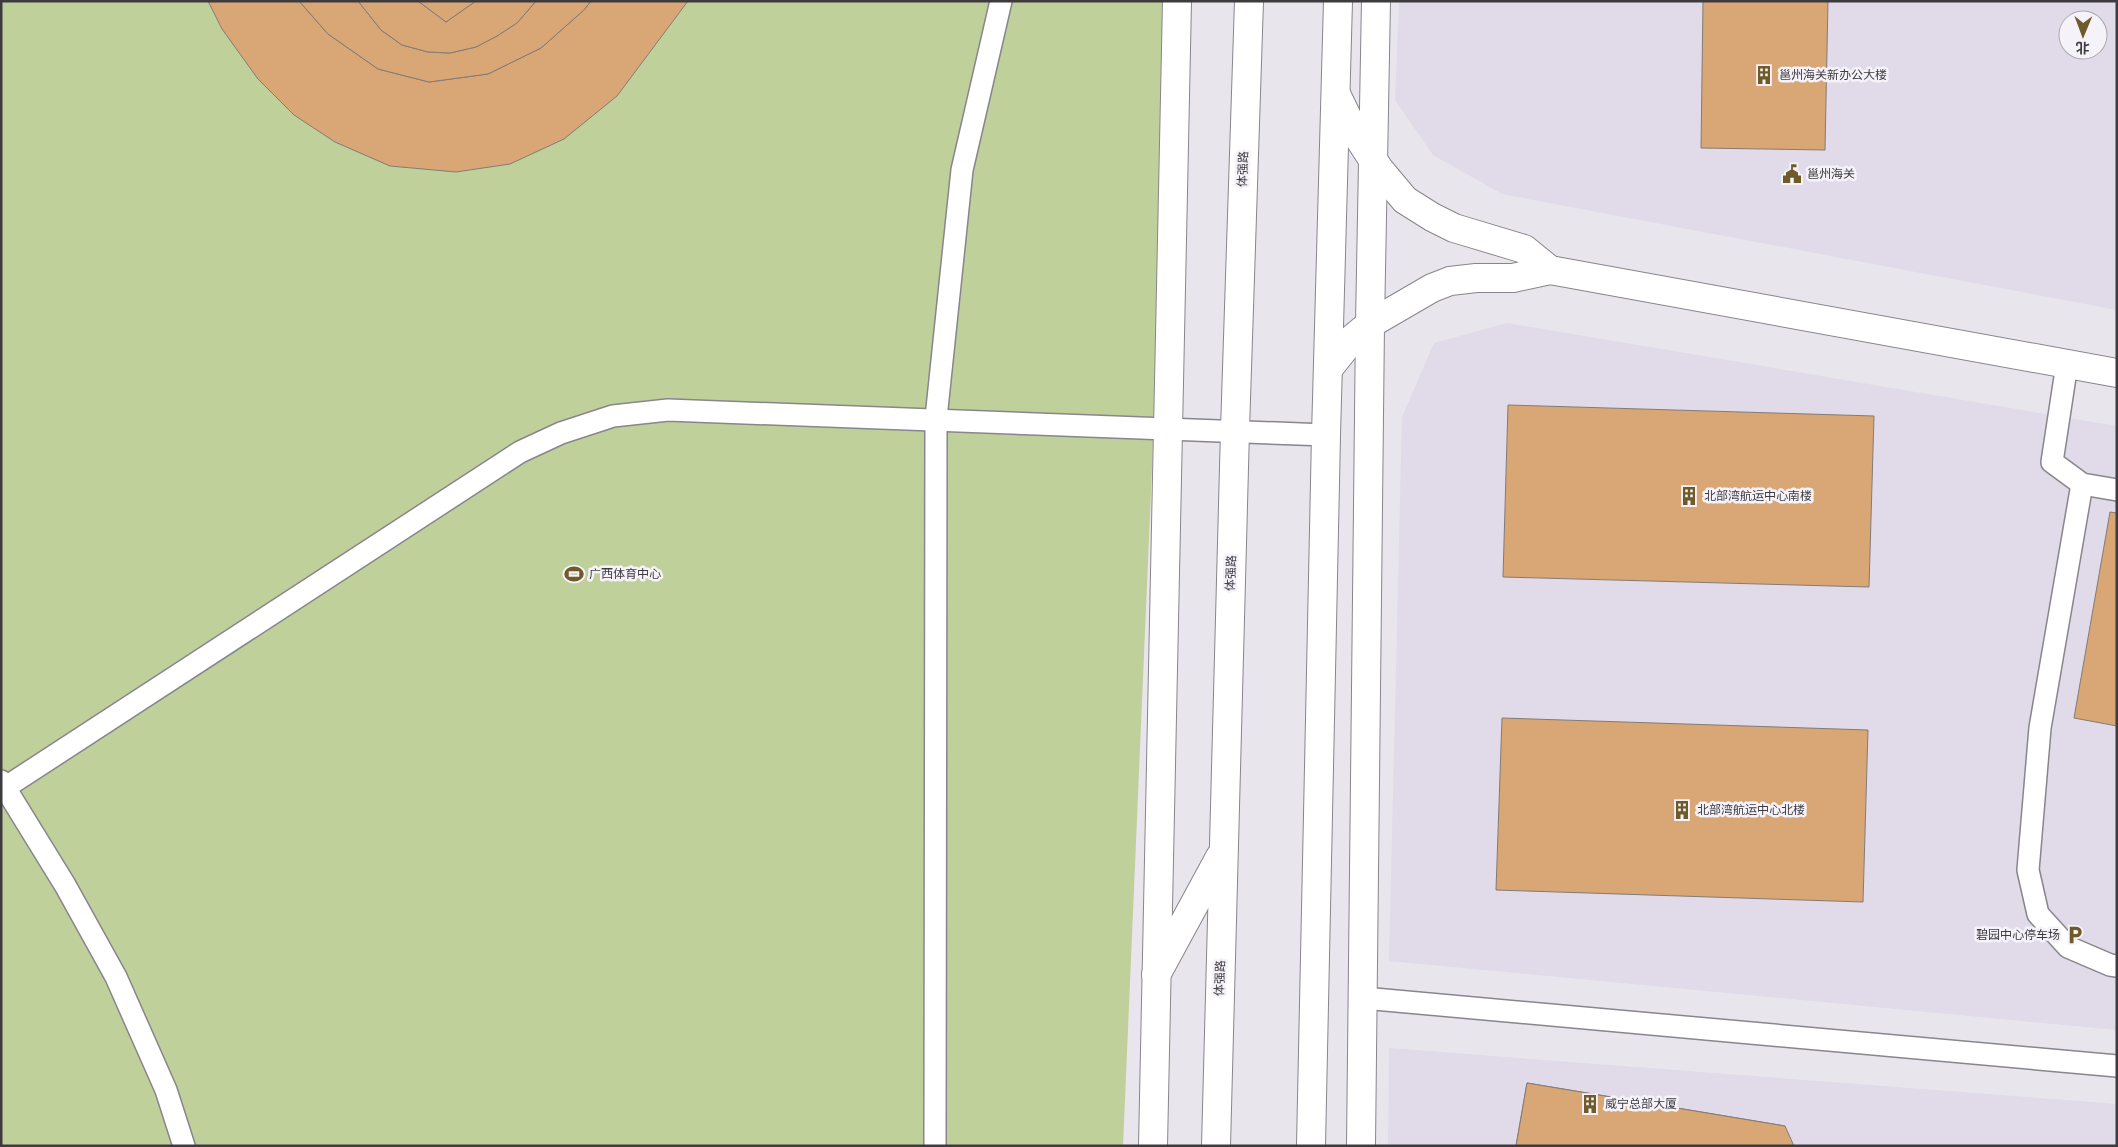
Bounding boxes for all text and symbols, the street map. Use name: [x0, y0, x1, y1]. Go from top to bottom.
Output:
north arrow: [2058, 10, 2108, 60]
text: 北: [2076, 39, 2090, 57]
building icon: 邕州海关新办公大楼: [1753, 64, 1775, 86]
place label: 邕州海关新办公大楼: [1779, 67, 1887, 83]
street label: 体强路: [1234, 151, 1252, 187]
public building icon: 邕州海关: [1781, 163, 1803, 185]
place label: 邕州海关: [1807, 166, 1855, 182]
building icon: 北部湾航运中心南楼: [1678, 485, 1700, 507]
place label: 北部湾航运中心南楼: [1704, 488, 1812, 504]
street label: 体强路: [1222, 555, 1240, 591]
sports icon: 广西体育中心: [563, 563, 585, 585]
place label: 广西体育中心: [589, 566, 661, 582]
building icon: 北部湾航运中心北楼: [1671, 799, 1693, 821]
place label: 北部湾航运中心北楼: [1697, 802, 1805, 818]
parking icon: 碧园中心停车场: [2064, 924, 2086, 946]
place label: 碧园中心停车场: [1976, 927, 2060, 943]
street label: 体强路: [1211, 960, 1229, 996]
building icon: 威宁总部大厦: [1579, 1093, 1601, 1115]
place label: 威宁总部大厦: [1605, 1096, 1677, 1112]

